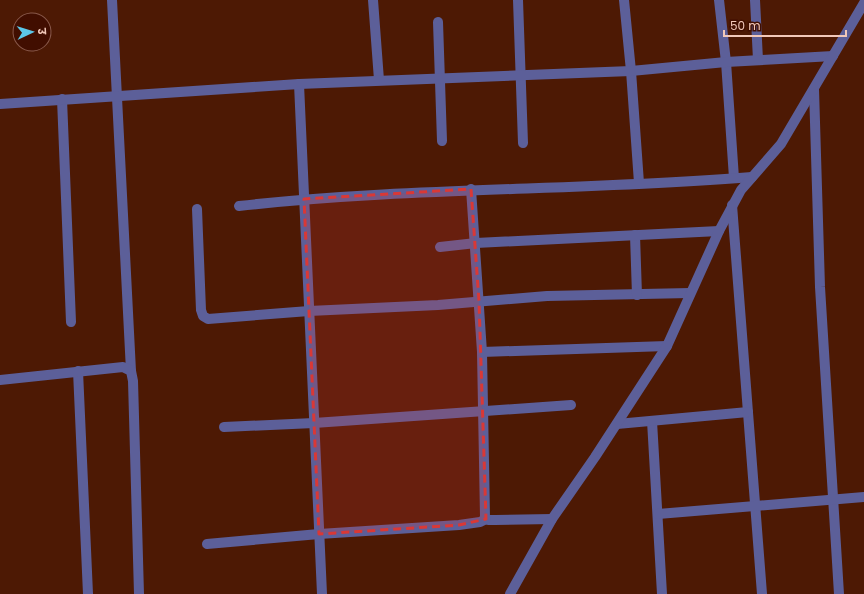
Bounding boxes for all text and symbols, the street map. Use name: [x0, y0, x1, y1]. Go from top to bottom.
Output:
north arrow: [12, 12, 52, 52]
scale bar: [724, 12, 846, 38]
text: 50 m: [730, 17, 761, 34]
text: उ: [34, 27, 50, 36]

